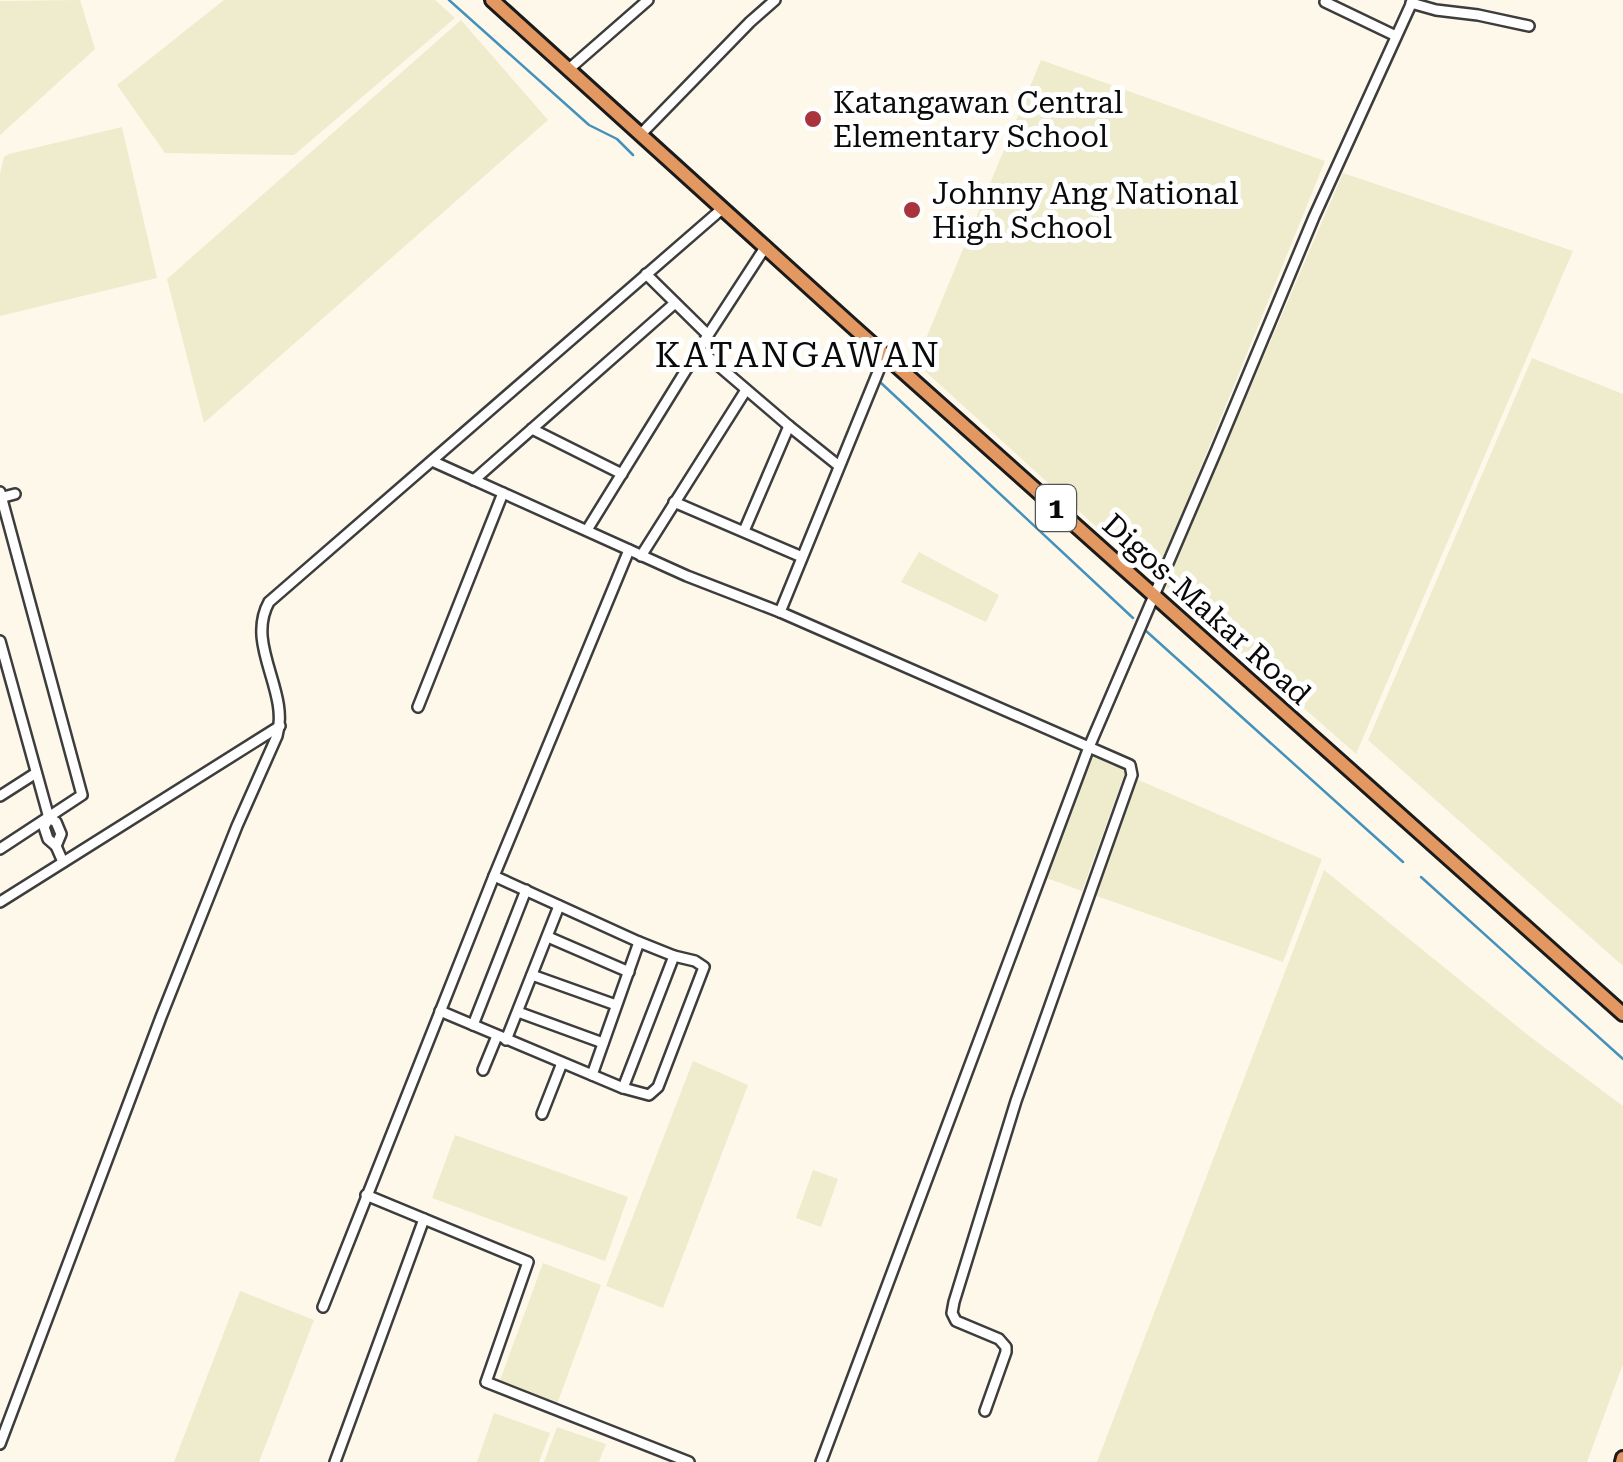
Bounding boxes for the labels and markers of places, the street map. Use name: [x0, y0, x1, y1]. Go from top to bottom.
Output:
place label: Katangawan Central Elementary School: [833, 85, 1123, 154]
marker: Katangawan Central Elementary School: [802, 108, 824, 130]
place label: Johnny Ang National High School: [932, 176, 1239, 245]
marker: Johnny Ang National High School: [901, 199, 923, 221]

